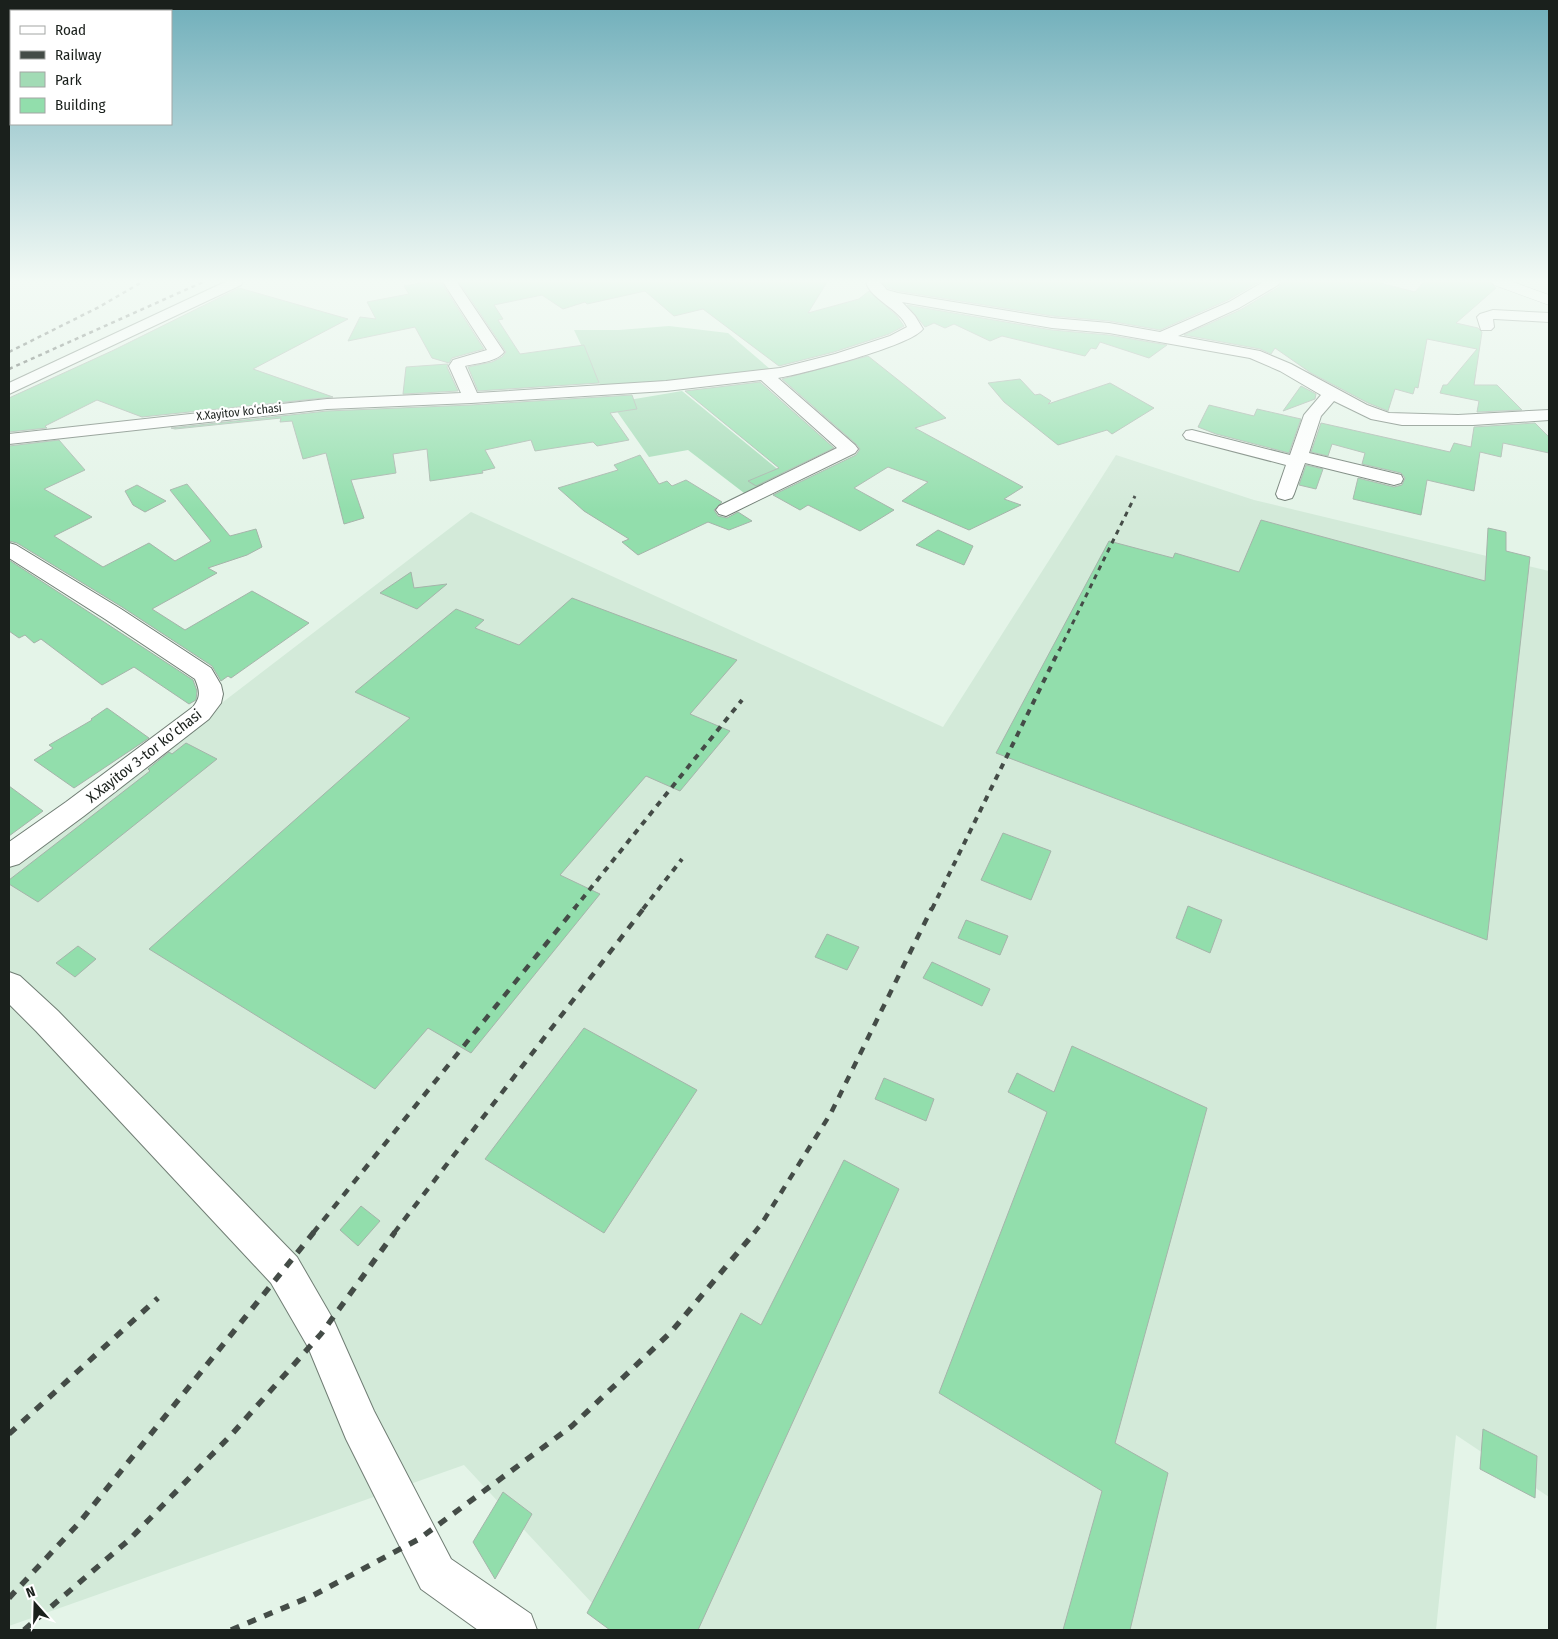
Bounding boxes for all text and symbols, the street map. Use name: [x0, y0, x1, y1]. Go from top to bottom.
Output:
legend: [10, 10, 172, 125]
text: Road: [55, 21, 86, 39]
text: Railway: [55, 46, 102, 64]
text: Park: [55, 71, 82, 89]
text: Building: [55, 96, 106, 114]
street label: X.Xayitov koʻchasi: [195, 400, 282, 423]
street label: X.Xayitov 3-tor koʼchasi: [83, 705, 205, 807]
north arrow: [10, 1579, 60, 1629]
text: N: [24, 1583, 38, 1602]

